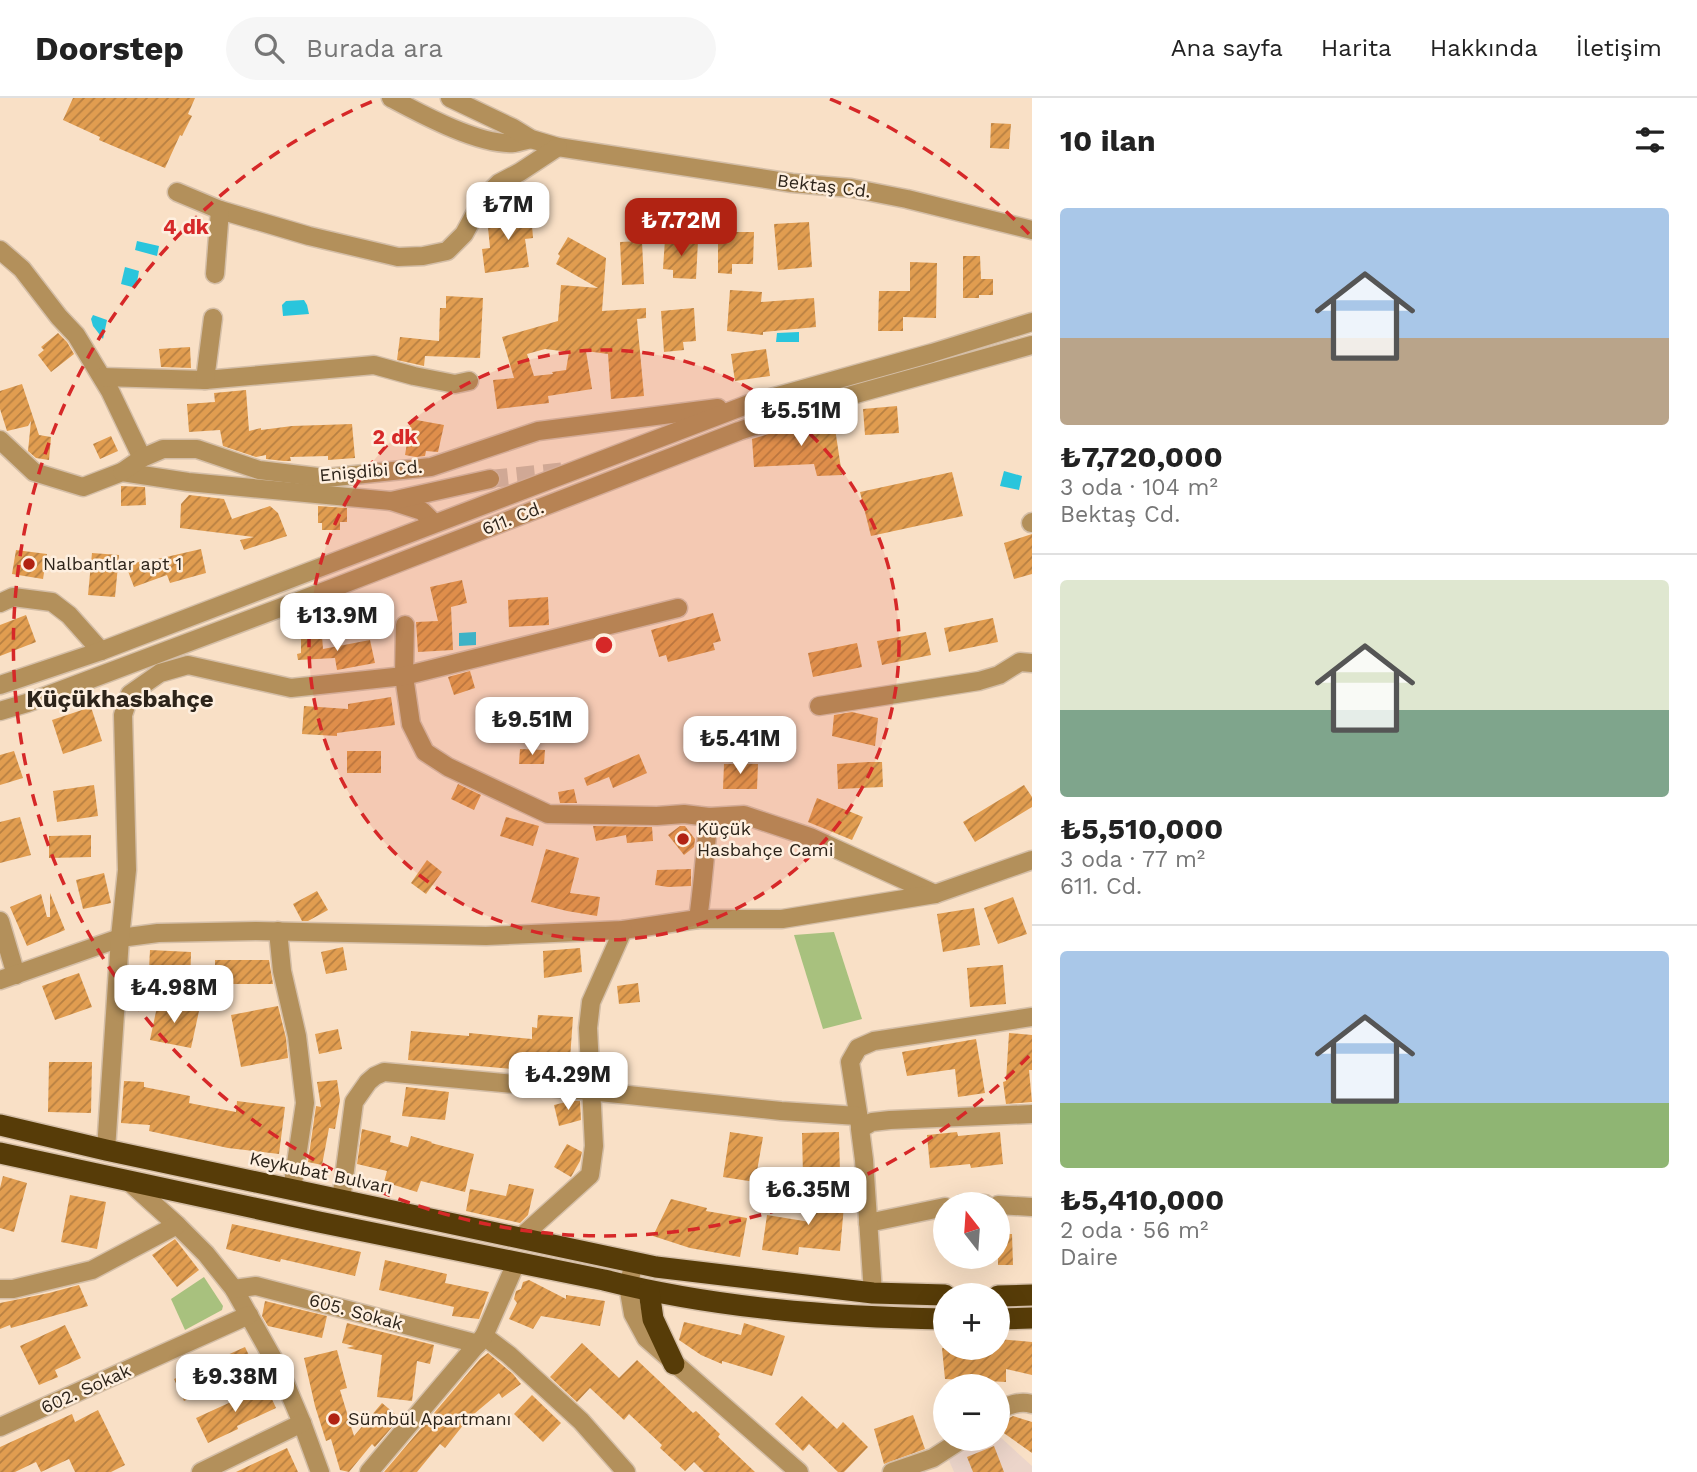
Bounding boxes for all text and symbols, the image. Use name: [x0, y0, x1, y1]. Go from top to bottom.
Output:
search box: [226, 17, 716, 80]
text: Doorstep: [35, 29, 184, 68]
icon: search: [250, 29, 288, 67]
text: Burada ara: [306, 33, 443, 63]
text: Ana sayfa: [1171, 34, 1283, 62]
text: Harita: [1321, 34, 1392, 62]
text: Hakkında: [1430, 34, 1538, 62]
text: İletişim: [1576, 34, 1662, 62]
icon: filters: [1631, 121, 1669, 159]
text: 10 ilan: [1060, 123, 1156, 158]
street label: Bektaş Cd.: [776, 169, 872, 202]
pin: ₺7M: [474, 183, 542, 242]
text: ₺7M: [482, 191, 534, 218]
pin: ₺7.72M: [624, 198, 738, 258]
text: ₺7.72M: [641, 207, 721, 234]
text: 4 dk: [163, 214, 210, 239]
icon: home: [1302, 253, 1428, 379]
pin: ₺5.51M: [744, 388, 858, 448]
text: ₺5.51M: [761, 397, 841, 424]
text: 2 dk: [373, 424, 418, 449]
text: ₺7,720,000: [1060, 439, 1223, 474]
street label: Enişdibi Cd.: [318, 456, 423, 485]
text: 3 oda · 104 m²: [1060, 474, 1218, 501]
street label: 611. Cd.: [479, 496, 547, 539]
text: Bektaş Cd.: [1060, 501, 1180, 528]
place label: Nalbantlar apt 1: [43, 553, 182, 574]
marker: Nalbantlar apt 1: [21, 556, 37, 572]
pin: ₺13.9M: [280, 594, 394, 653]
text: ₺13.9M: [296, 602, 378, 629]
icon: home: [1302, 625, 1428, 751]
centre of rings: [592, 633, 616, 657]
district label: Küçükhasbahçe: [26, 685, 214, 713]
pin: ₺9.51M: [475, 698, 589, 757]
text: ₺9.51M: [491, 706, 573, 733]
pin: ₺5.41M: [683, 716, 797, 776]
text: ₺5.41M: [699, 725, 781, 752]
text: ₺5,510,000: [1060, 811, 1223, 846]
place label: Küçük Hasbahçe Cami: [697, 818, 833, 860]
marker: Küçük Hasbahçe Cami: [675, 831, 691, 847]
text: 3 oda · 77 m²: [1060, 846, 1205, 873]
text: 611. Cd.: [1060, 873, 1142, 900]
pin: ₺4.98M: [117, 965, 231, 1025]
text: ₺4.98M: [130, 974, 218, 1001]
icon: home: [1302, 996, 1428, 1122]
pin: ₺4.29M: [511, 1052, 625, 1112]
text: ₺4.29M: [525, 1061, 611, 1088]
street label: Keykubat Bulvarı: [248, 1147, 395, 1198]
pin: ₺6.35M: [751, 1168, 865, 1227]
text: ₺6.35M: [765, 1176, 851, 1203]
text: ₺5,410,000: [1060, 1182, 1224, 1217]
north arrow: [933, 1192, 1010, 1269]
map controls: [933, 1192, 1010, 1451]
text: 2 oda · 56 m²: [1060, 1217, 1208, 1244]
text: Daire: [1060, 1244, 1118, 1271]
button: +: [933, 1283, 1010, 1360]
street label: 605. Sokak: [307, 1289, 405, 1334]
pin: ₺9.38M: [178, 1354, 292, 1414]
street label: 602. Sokak: [38, 1359, 134, 1418]
text: ₺9.38M: [192, 1363, 278, 1390]
button: −: [933, 1374, 1010, 1451]
place label: Sümbül Apartmanı: [348, 1408, 511, 1429]
marker: Sümbül Apartmanı: [326, 1411, 342, 1427]

